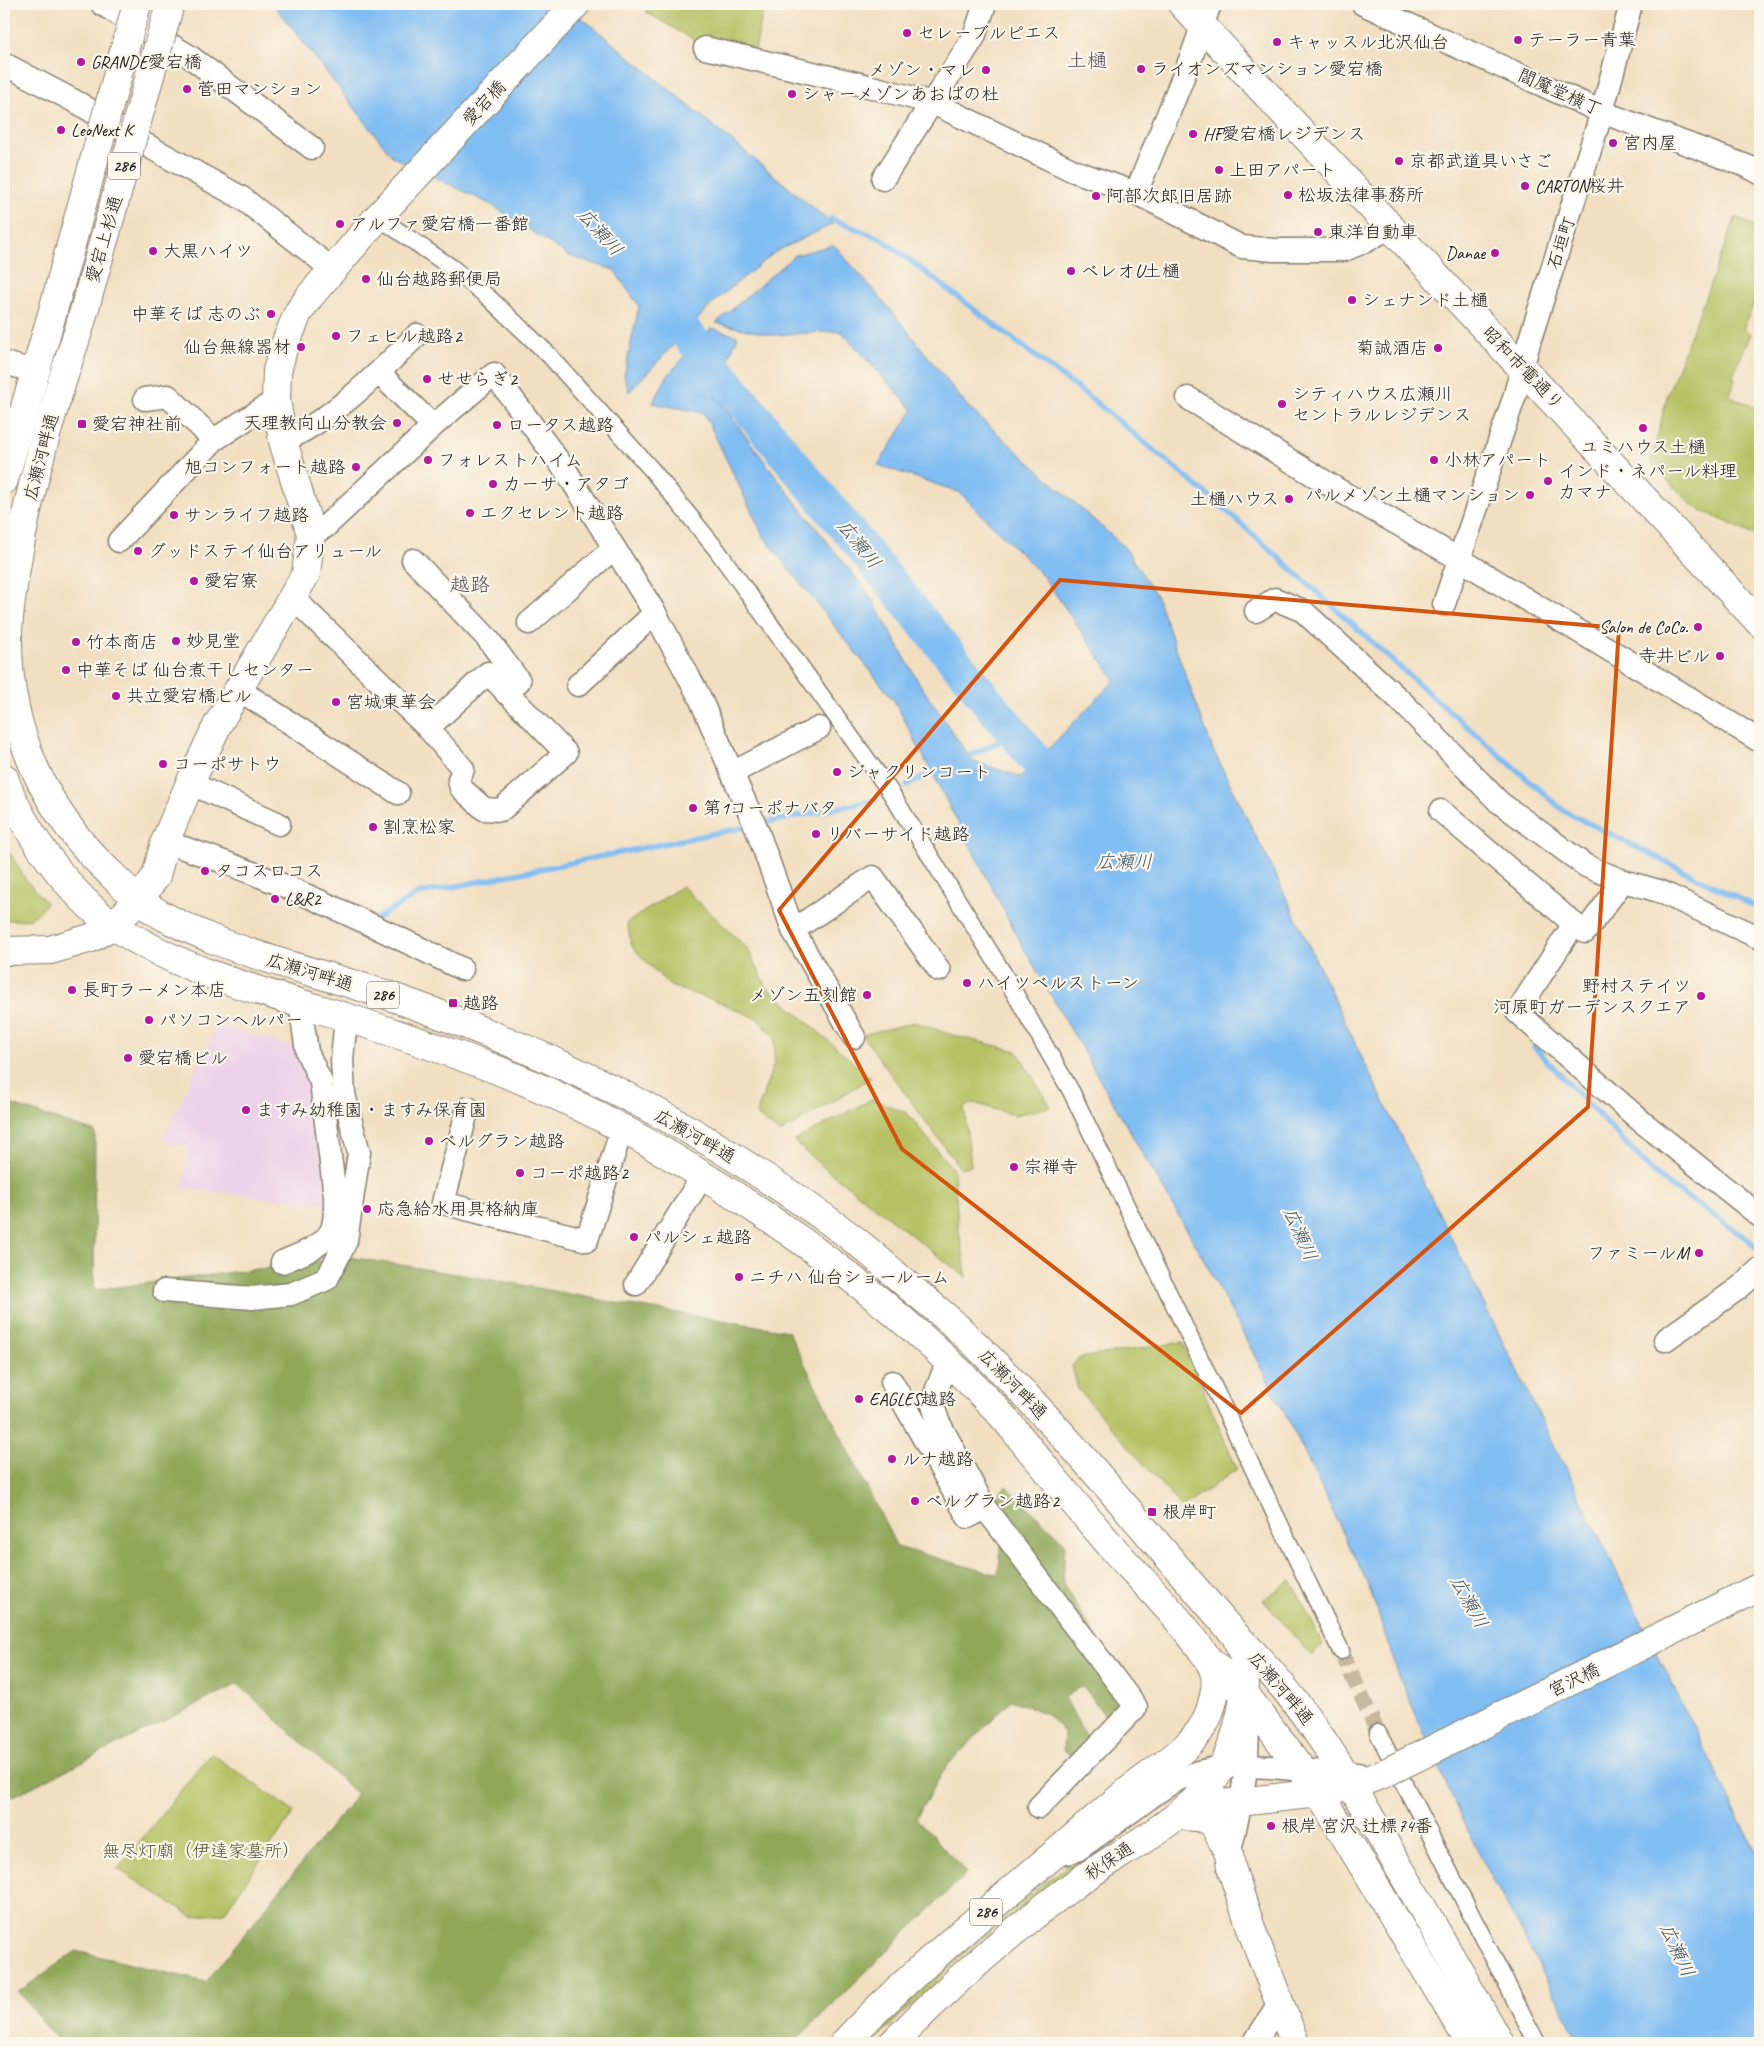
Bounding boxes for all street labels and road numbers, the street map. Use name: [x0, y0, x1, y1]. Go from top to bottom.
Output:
street label: 閻魔堂横丁: [1514, 64, 1606, 120]
street label: 愛宕橋: [458, 76, 510, 130]
road number: 286: [108, 153, 140, 180]
street label: 愛宕上杉通: [81, 193, 127, 285]
street label: 石垣町: [1542, 214, 1580, 272]
street label: 昭和市電通り: [1478, 322, 1568, 414]
street label: 広瀬河畔通: [19, 411, 63, 503]
street label: 広瀬河畔通: [264, 948, 356, 996]
road number: 286: [367, 982, 399, 1008]
street label: 広瀬河畔通: [651, 1104, 739, 1168]
street label: 広瀬河畔通: [974, 1344, 1052, 1424]
street label: 広瀬河畔通: [1244, 1646, 1318, 1730]
street label: 宮沢橋: [1545, 1658, 1603, 1702]
street label: 秋保通: [1080, 1837, 1138, 1885]
road number: 286: [970, 1898, 1002, 1925]

